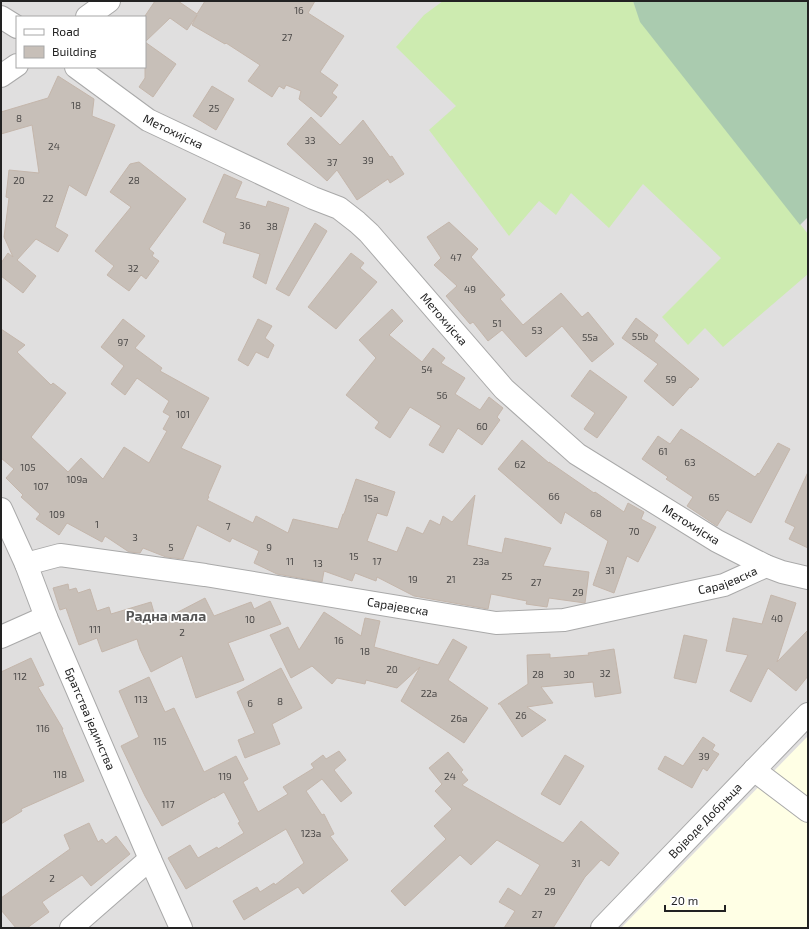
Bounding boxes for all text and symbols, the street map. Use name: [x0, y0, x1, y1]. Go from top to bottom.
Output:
house number: 16: [294, 4, 304, 16]
legend: [16, 16, 146, 68]
text: Road: [52, 24, 80, 38]
house number: 27: [282, 31, 292, 43]
text: Building: [52, 44, 97, 58]
house number: 18: [71, 99, 81, 111]
house number: 25: [209, 102, 219, 114]
street label: Метохијска: [141, 111, 206, 151]
house number: 8: [16, 112, 22, 124]
house number: 33: [304, 134, 316, 146]
house number: 24: [48, 140, 60, 152]
house number: 39: [362, 154, 374, 166]
house number: 37: [327, 156, 337, 168]
house number: 20: [13, 174, 25, 186]
house number: 28: [128, 174, 140, 186]
house number: 22: [42, 192, 54, 204]
house number: 36: [239, 219, 251, 231]
house number: 38: [266, 220, 278, 232]
house number: 47: [450, 251, 462, 263]
house number: 32: [127, 262, 139, 274]
house number: 49: [464, 283, 476, 295]
street label: Метохијска: [418, 290, 471, 348]
house number: 51: [492, 317, 502, 329]
house number: 53: [532, 324, 542, 336]
house number: 55b: [632, 330, 649, 342]
house number: 55a: [582, 331, 598, 343]
house number: 97: [118, 336, 128, 348]
house number: 54: [421, 363, 433, 375]
house number: 59: [665, 373, 677, 385]
house number: 56: [436, 389, 448, 401]
house number: 101: [176, 408, 190, 420]
house number: 60: [476, 420, 488, 432]
house number: 61: [658, 445, 668, 457]
house number: 63: [684, 456, 696, 468]
house number: 62: [514, 458, 526, 470]
house number: 105: [20, 461, 36, 473]
house number: 109a: [66, 473, 88, 485]
house number: 107: [33, 480, 49, 492]
house number: 66: [548, 490, 560, 502]
house number: 65: [708, 491, 720, 503]
house number: 15a: [364, 492, 378, 504]
street label: Метохијска: [660, 501, 723, 547]
house number: 68: [590, 507, 602, 519]
house number: 109: [49, 508, 65, 520]
house number: 1: [95, 518, 99, 530]
house number: 7: [225, 520, 231, 532]
house number: 70: [628, 525, 640, 537]
house number: 3: [132, 531, 138, 543]
house number: 5: [168, 541, 174, 553]
house number: 9: [266, 541, 272, 553]
house number: 15: [349, 550, 359, 562]
house number: 11: [286, 555, 294, 567]
house number: 17: [372, 555, 382, 567]
house number: 23a: [473, 555, 489, 567]
house number: 13: [313, 557, 323, 569]
street label: Сарајевска: [696, 563, 759, 597]
house number: 31: [605, 564, 615, 576]
house number: 25: [502, 570, 512, 582]
house number: 19: [408, 573, 418, 585]
house number: 21: [446, 573, 456, 585]
house number: 27: [531, 576, 541, 588]
house number: 29: [572, 586, 584, 598]
street label: Сарајевска: [366, 594, 430, 618]
district label: Радна мала: [126, 607, 206, 624]
house number: 40: [771, 612, 783, 624]
house number: 10: [245, 613, 255, 625]
house number: 111: [89, 623, 101, 635]
house number: 2: [179, 626, 185, 638]
house number: 16: [334, 634, 344, 646]
house number: 18: [360, 645, 370, 657]
house number: 20: [386, 663, 398, 675]
street label: Братства јединства: [63, 665, 119, 772]
house number: 32: [599, 667, 611, 679]
house number: 28: [532, 668, 544, 680]
house number: 30: [563, 668, 575, 680]
house number: 112: [13, 670, 27, 682]
house number: 22a: [421, 687, 437, 699]
house number: 113: [134, 693, 148, 705]
house number: 8: [277, 695, 283, 707]
house number: 6: [247, 697, 253, 709]
house number: 26: [515, 709, 527, 721]
house number: 26a: [451, 712, 467, 724]
house number: 116: [36, 722, 50, 734]
house number: 115: [153, 735, 167, 747]
house number: 39: [698, 750, 710, 762]
house number: 118: [53, 768, 67, 780]
house number: 119: [218, 770, 232, 782]
house number: 24: [444, 770, 456, 782]
street label: Војводе Добрњца: [665, 779, 744, 861]
house number: 117: [161, 798, 175, 810]
house number: 123a: [301, 827, 321, 839]
house number: 31: [571, 857, 581, 869]
house number: 2: [49, 872, 55, 884]
house number: 29: [544, 885, 556, 897]
scale bar: [665, 887, 725, 913]
text: 20 m: [671, 893, 698, 907]
house number: 27: [532, 908, 542, 920]

